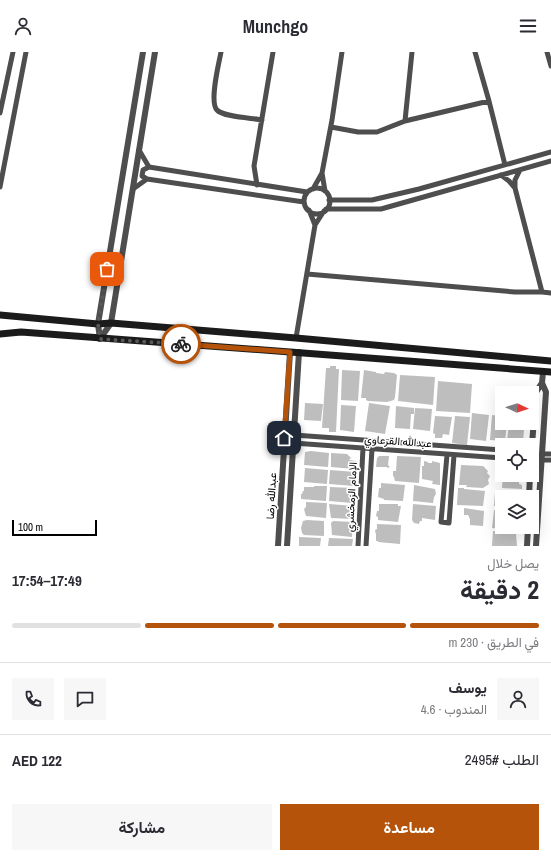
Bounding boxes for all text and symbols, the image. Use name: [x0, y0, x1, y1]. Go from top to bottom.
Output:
text: Munchgo: [243, 14, 308, 39]
icon: person: [12, 15, 34, 37]
icon: menu: [517, 15, 539, 37]
pin: [90, 252, 124, 286]
icon: bag: [96, 258, 118, 280]
courier: [161, 324, 201, 364]
icon: bike: [170, 333, 192, 355]
north arrow: [495, 386, 539, 430]
map controls: [495, 386, 539, 534]
pin: [267, 421, 301, 455]
icon: home: [273, 427, 295, 449]
street label: عبدالله القرعاوي: [364, 432, 432, 453]
button: locate: [495, 438, 539, 482]
street label: الإمام الزمخشري: [342, 461, 363, 533]
street label: عبدالله رضا: [263, 472, 279, 520]
button: layers: [495, 490, 539, 534]
scale bar: [12, 518, 97, 537]
text: 100 m: [18, 520, 43, 534]
text: يصل خلال: [487, 555, 539, 572]
text: 17:49–17:54: [12, 570, 82, 591]
text: 2 دقيقة: [460, 572, 539, 607]
text: في الطريق · 230 m: [448, 634, 539, 651]
text: يوسف: [449, 677, 487, 698]
button: phone: [12, 678, 54, 720]
button: chat: [64, 678, 106, 720]
button: person: [497, 678, 539, 720]
text: المندوب · 4.6: [421, 701, 487, 718]
text: الطلب #2495: [465, 749, 539, 770]
text: AED 122: [12, 750, 62, 771]
button: مشاركة: [12, 804, 272, 850]
button: مساعدة: [280, 804, 539, 850]

